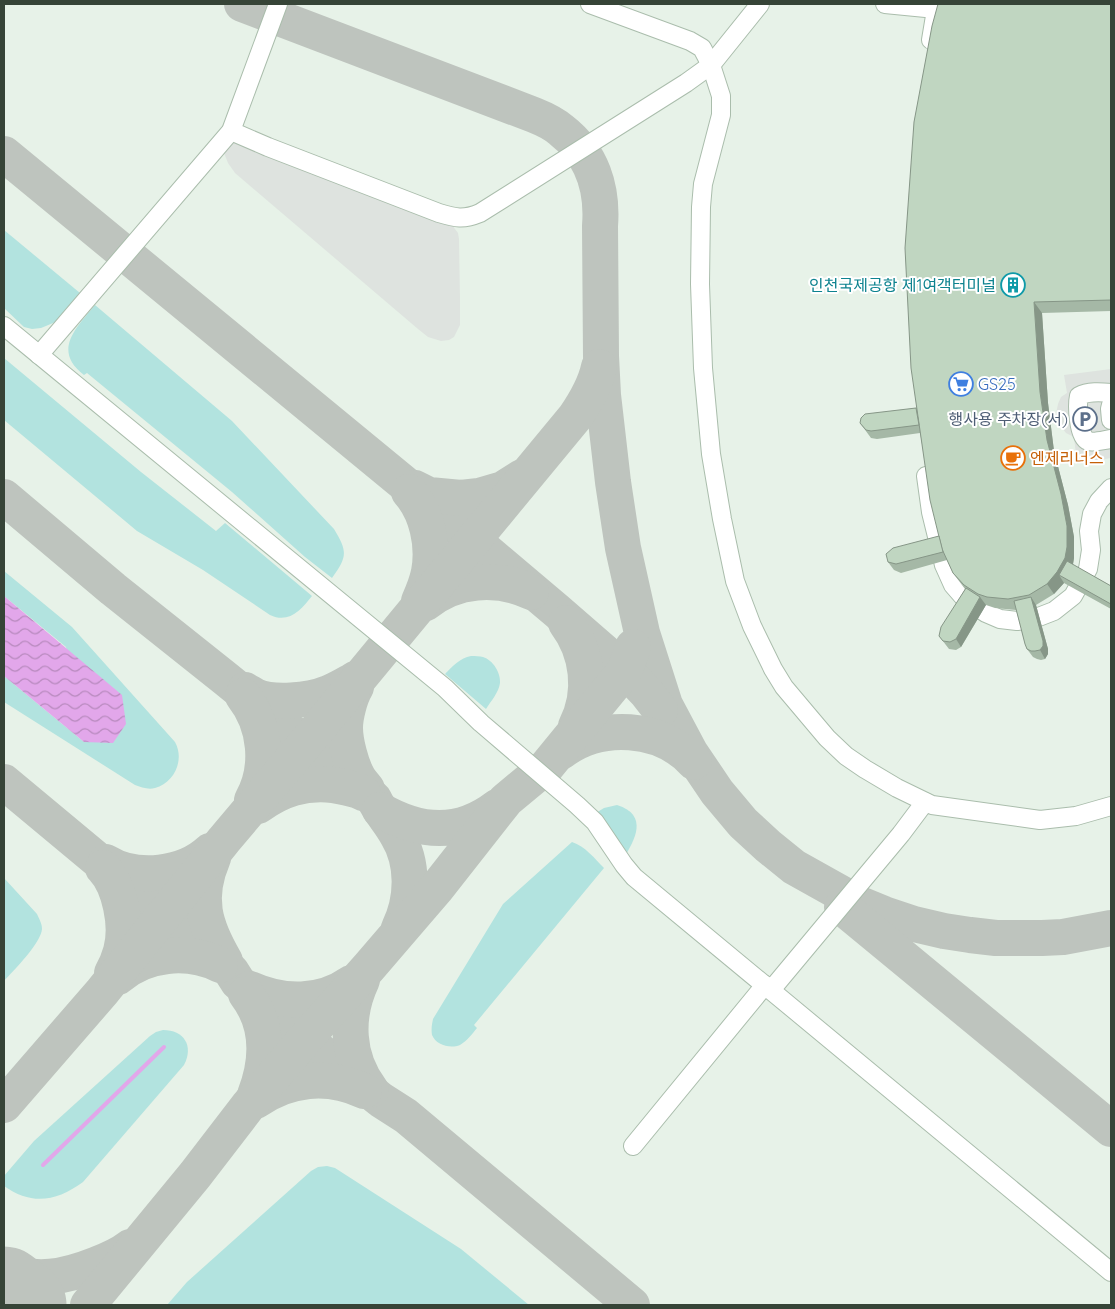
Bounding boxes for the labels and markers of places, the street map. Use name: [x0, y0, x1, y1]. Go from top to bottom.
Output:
building icon: 인천국제공항 제1여객터미널: [1000, 272, 1026, 298]
place label: 인천국제공항 제1여객터미널: [809, 275, 996, 295]
supermarket icon: GS25: [948, 371, 974, 397]
place label: GS25: [978, 374, 1016, 394]
parking icon: 행사용 주차장(서): [1072, 406, 1098, 432]
place label: 행사용 주차장(서): [949, 409, 1068, 429]
cafe icon: 엔제리너스: [1000, 445, 1026, 471]
place label: 엔제리너스: [1030, 448, 1104, 468]

